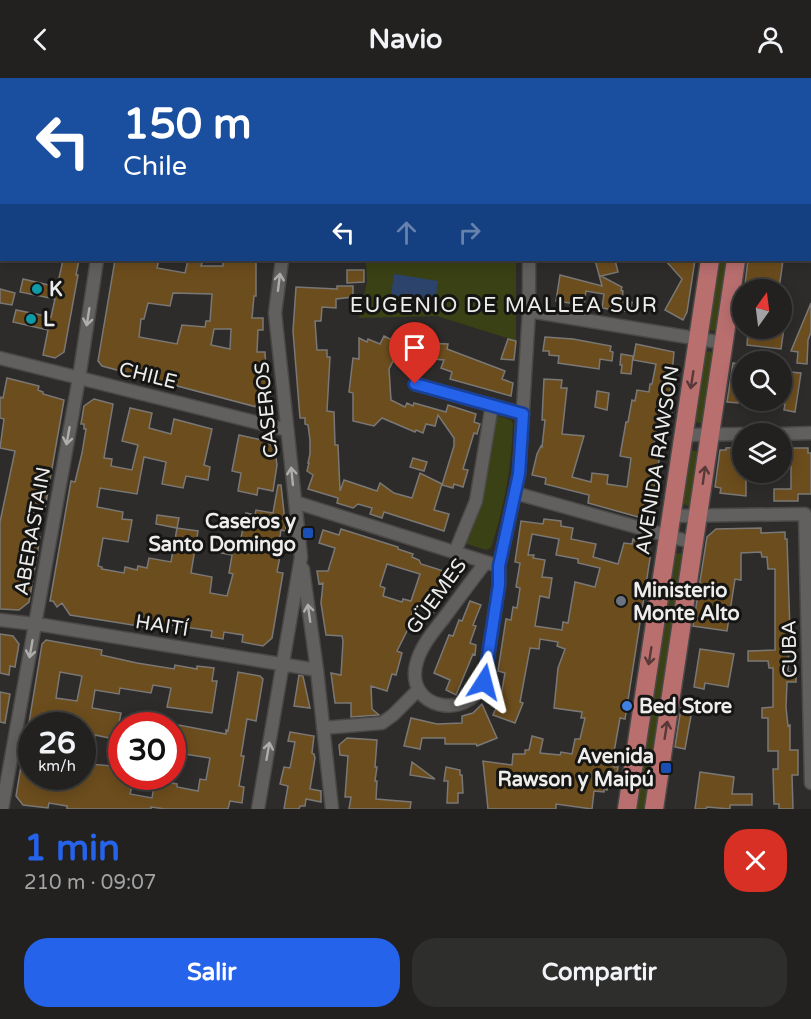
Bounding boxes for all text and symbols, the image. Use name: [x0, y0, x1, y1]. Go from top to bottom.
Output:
icon: back: [24, 23, 57, 56]
text: Navio: [368, 23, 443, 56]
icon: person: [754, 23, 787, 56]
text: 150 m: [123, 99, 252, 150]
icon: left: [24, 102, 102, 180]
text: Chile: [123, 150, 187, 183]
icon: left: [327, 216, 360, 249]
icon: ahead: [390, 216, 423, 249]
icon: right: [453, 216, 486, 249]
one-way arrow: [274, 272, 285, 292]
place label: K: [49, 278, 63, 302]
north arrow: [732, 279, 792, 339]
map controls: [732, 279, 792, 483]
marker: K: [30, 282, 44, 296]
district label: EUGENIO DE MALLEA SUR: [350, 293, 658, 318]
one-way arrow: [82, 307, 93, 327]
place label: L: [43, 308, 55, 332]
marker: L: [24, 312, 38, 326]
pin: [389, 322, 440, 384]
icon: arrive: [398, 331, 431, 364]
button: search: [732, 351, 792, 411]
street label: CHILE: [116, 357, 179, 395]
street label: CASEROS: [250, 361, 284, 459]
street label: AVENIDA RAWSON: [631, 364, 685, 556]
one-way arrow: [687, 369, 698, 389]
button: layers: [732, 423, 792, 483]
one-way arrow: [63, 426, 74, 445]
street label: ABERASTAIN: [10, 465, 56, 597]
one-way arrow: [286, 466, 297, 486]
one-way arrow: [699, 466, 710, 486]
place label: Caseros y Santo Domingo: [149, 510, 296, 557]
marker: Caseros y Santo Domingo: [301, 526, 315, 540]
street label: GÜEMES: [401, 554, 472, 639]
place label: Ministerio Monte Alto: [633, 579, 740, 626]
marker: Ministerio Monte Alto: [614, 594, 628, 608]
one-way arrow: [304, 604, 315, 624]
street label: HAITÍ: [133, 609, 190, 642]
street label: CUBA: [777, 620, 803, 678]
one-way arrow: [25, 638, 36, 658]
one-way arrow: [645, 645, 656, 665]
position arrow: [452, 650, 516, 714]
place label: Bed Store: [639, 695, 732, 719]
marker: Bed Store: [620, 699, 634, 713]
speed limit sign: 30: [108, 712, 186, 790]
one-way arrow: [660, 721, 671, 741]
text: 26: [38, 725, 76, 762]
one-way arrow: [263, 742, 274, 762]
place label: Avenida Rawson y Maipú: [497, 745, 654, 792]
text: km/h: [38, 757, 76, 775]
marker: Avenida Rawson y Maipú: [659, 761, 673, 775]
text: 1 min: [24, 827, 120, 870]
button: close: [724, 829, 787, 892]
text: 210 m · 09:07: [24, 871, 156, 895]
button: Salir: [24, 938, 400, 1007]
button: Compartir: [412, 938, 787, 1007]

